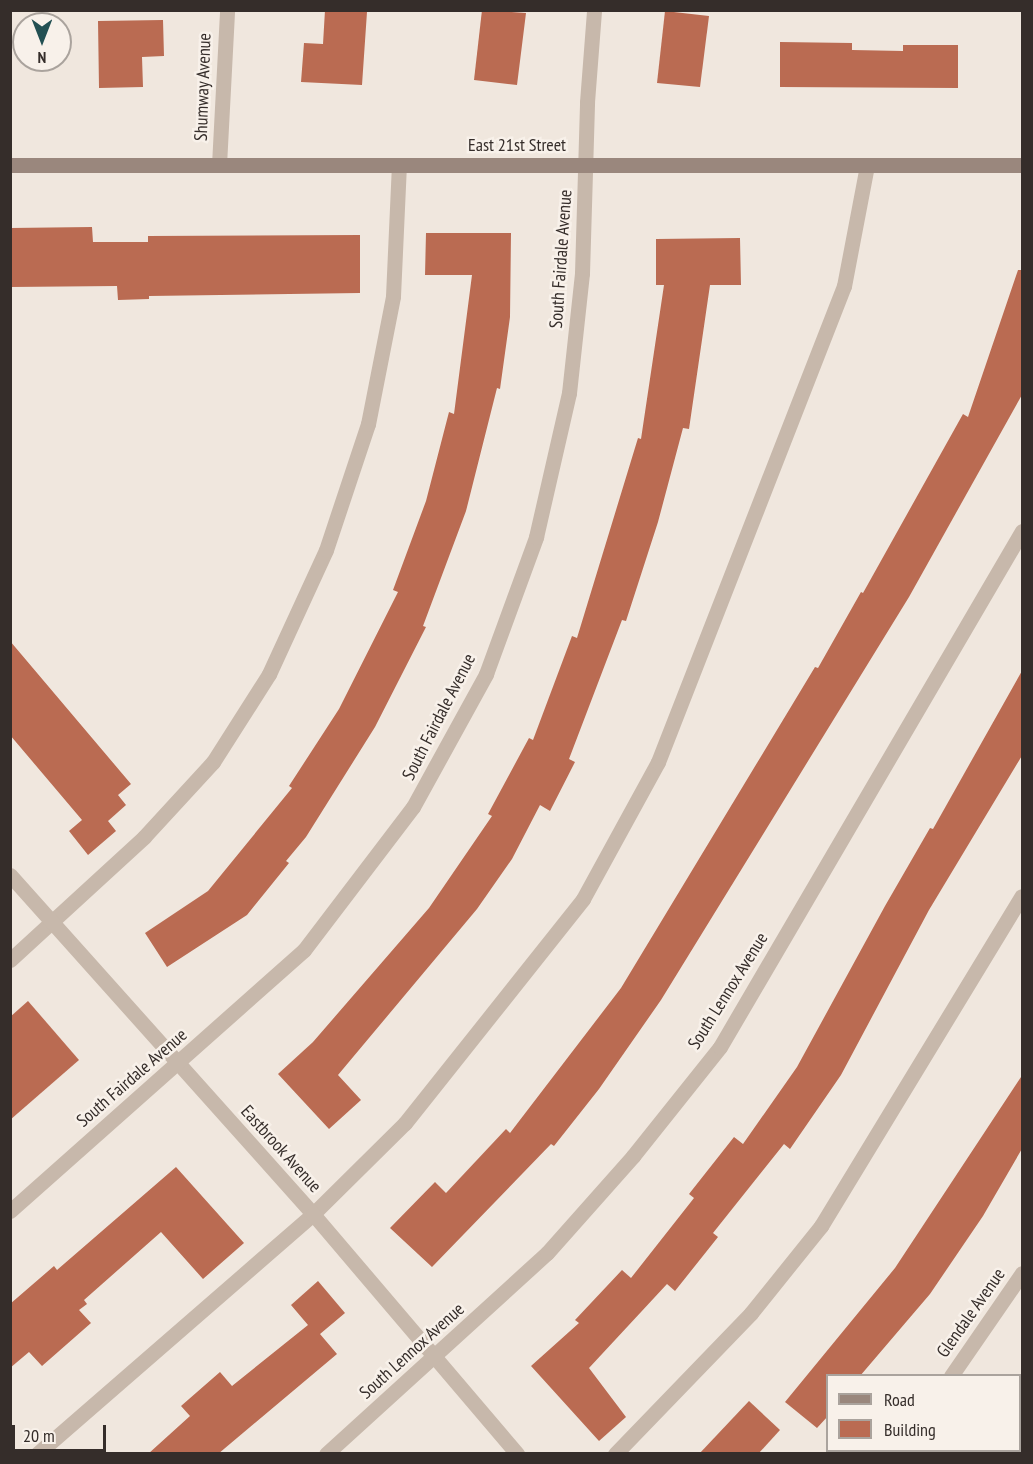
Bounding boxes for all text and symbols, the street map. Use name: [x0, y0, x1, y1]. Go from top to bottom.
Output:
north arrow: [12, 12, 72, 72]
street label: Shumway Avenue: [190, 32, 216, 142]
text: N: [38, 48, 46, 68]
street label: East 21st Street: [468, 134, 566, 156]
street label: South Fairdale Avenue: [545, 189, 577, 329]
street label: South Fairdale Avenue: [398, 650, 480, 784]
street label: South Lennox Avenue: [683, 928, 773, 1054]
street label: South Fairdale Avenue: [72, 1024, 192, 1132]
street label: Eastbrook Avenue: [236, 1101, 326, 1197]
street label: Glendale Avenue: [932, 1264, 1010, 1362]
street label: South Lennox Avenue: [355, 1298, 469, 1404]
legend: [826, 1374, 1021, 1452]
text: Road: [884, 1388, 915, 1411]
scale bar: [15, 1413, 110, 1451]
text: Building: [884, 1418, 936, 1441]
text: 20 m: [23, 1424, 55, 1447]

